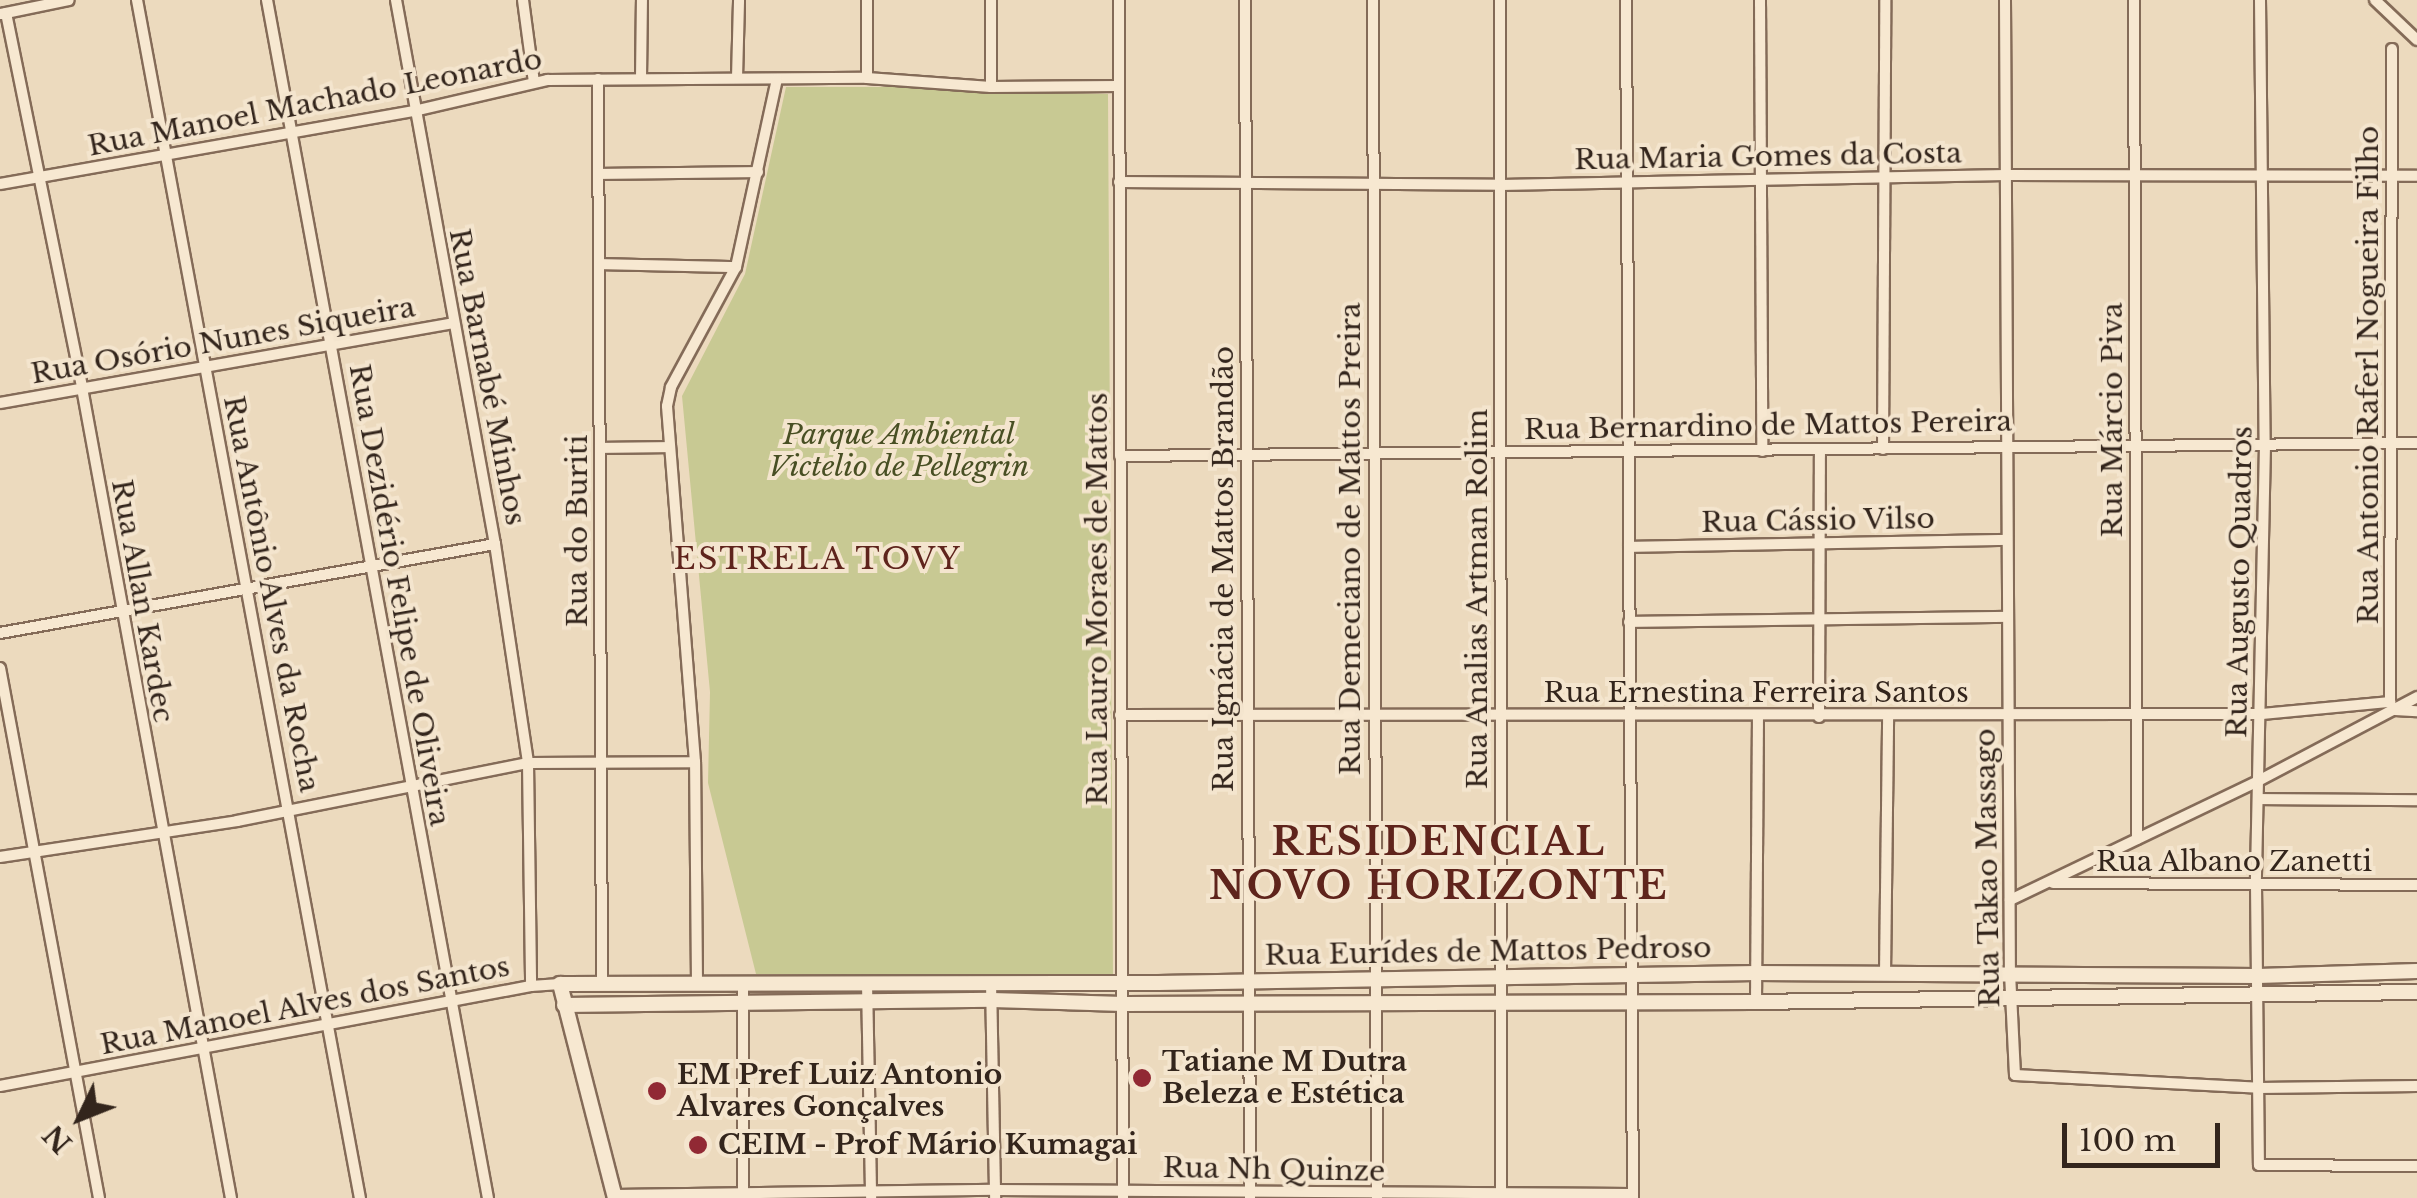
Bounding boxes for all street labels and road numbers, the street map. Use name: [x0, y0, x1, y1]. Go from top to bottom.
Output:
street label: Rua Manoel Machado Leonardo: [85, 42, 545, 164]
street label: Rua Antonio Raferl Nogueira Filho: [2352, 125, 2386, 625]
street label: Rua Maria Gomes da Costa: [1574, 137, 1962, 177]
street label: Rua Barnabé Minhos: [442, 226, 532, 528]
street label: Rua Osório Nunes Siqueira: [28, 291, 418, 391]
street label: Rua Márcio Piva: [2096, 302, 2130, 538]
street label: Rua Demeciano de Mattos Preira: [1334, 303, 1368, 775]
street label: Rua Ignácia de Mattos Brandão: [1207, 346, 1241, 792]
street label: Rua Dezidério Felipe de Oliveira: [342, 361, 456, 829]
street label: Rua Antônio Alves da Rocha: [216, 392, 326, 796]
street label: Rua Lauro Moraes de Mattos: [1081, 392, 1115, 806]
street label: Rua Bernardino de Mattos Pereira: [1524, 405, 2012, 447]
street label: Rua Analias Artman Rolim: [1461, 408, 1495, 790]
street label: Rua Augusto Quadros: [2220, 425, 2260, 739]
street label: Rua do Buriti: [561, 435, 595, 627]
street label: Rua Allan Kardec: [104, 476, 180, 726]
street label: Rua Cássio Vilso: [1700, 502, 1936, 540]
street label: Rua Ernestina Ferreira Santos: [1543, 676, 1969, 710]
street label: Rua Takao Massago: [1969, 727, 2007, 1009]
street label: Rua Albano Zanetti: [2095, 845, 2373, 879]
street label: Rua Eurídes de Mattos Pedroso: [1264, 931, 1712, 973]
street label: Rua Manoel Alves dos Santos: [97, 950, 513, 1062]
street label: Rua Nh Quinze: [1162, 1151, 1386, 1189]

